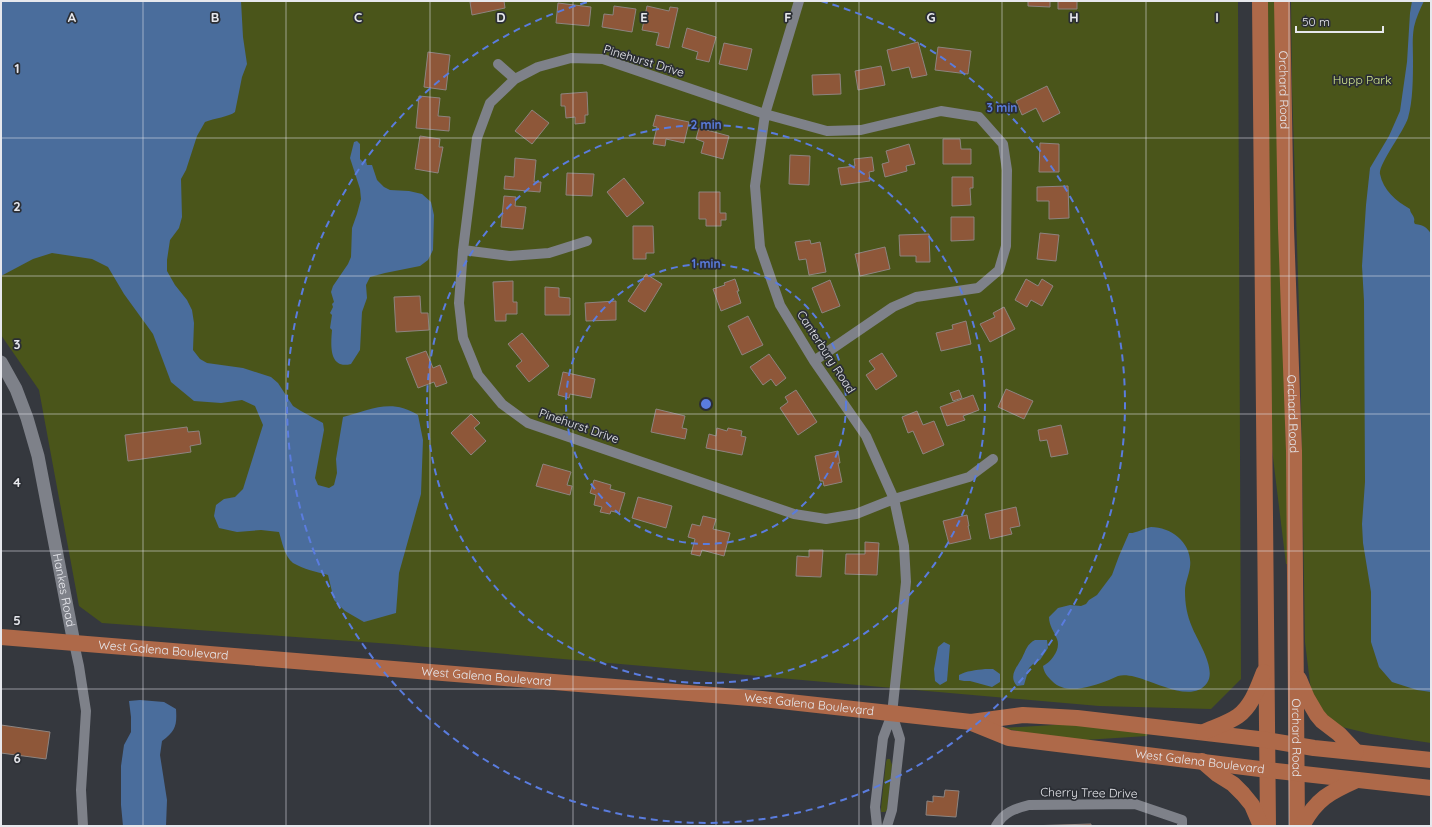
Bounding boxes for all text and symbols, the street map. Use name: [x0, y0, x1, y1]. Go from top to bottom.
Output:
scale bar: [1296, 8, 1383, 34]
text: A: [68, 9, 77, 25]
text: B: [211, 9, 219, 25]
text: C: [354, 9, 362, 25]
text: D: [496, 9, 506, 25]
text: E: [640, 9, 648, 25]
text: F: [784, 9, 792, 25]
text: G: [926, 9, 936, 25]
text: H: [1069, 9, 1079, 25]
text: I: [1215, 9, 1219, 25]
text: 50 m: [1302, 14, 1330, 29]
street label: Pinehurst Drive: [602, 41, 686, 80]
street label: Orchard Road: [1276, 51, 1292, 129]
text: 1: [14, 60, 20, 76]
park label: Hupp Park: [1333, 72, 1391, 87]
text: 3 min: [987, 100, 1017, 115]
text: 2 min: [690, 117, 722, 132]
text: 2: [13, 198, 21, 214]
text: 1 min: [691, 256, 721, 271]
street label: Canterbury Road: [794, 307, 859, 396]
text: 3: [14, 336, 21, 352]
street label: Orchard Road: [1284, 374, 1302, 453]
centre of rings: [699, 397, 713, 411]
street label: Pinehurst Drive: [537, 405, 621, 446]
text: 4: [13, 474, 21, 490]
street label: Hankes Road: [50, 552, 79, 628]
text: 5: [13, 612, 21, 628]
street label: West Galena Boulevard: [98, 637, 229, 663]
street label: West Galena Boulevard: [421, 663, 552, 689]
street label: West Galena Boulevard: [744, 690, 875, 718]
street label: Orchard Road: [1289, 698, 1305, 777]
street label: West Galena Boulevard: [1134, 746, 1265, 776]
text: 6: [13, 750, 21, 766]
street label: Cherry Tree Drive: [1040, 784, 1138, 801]

